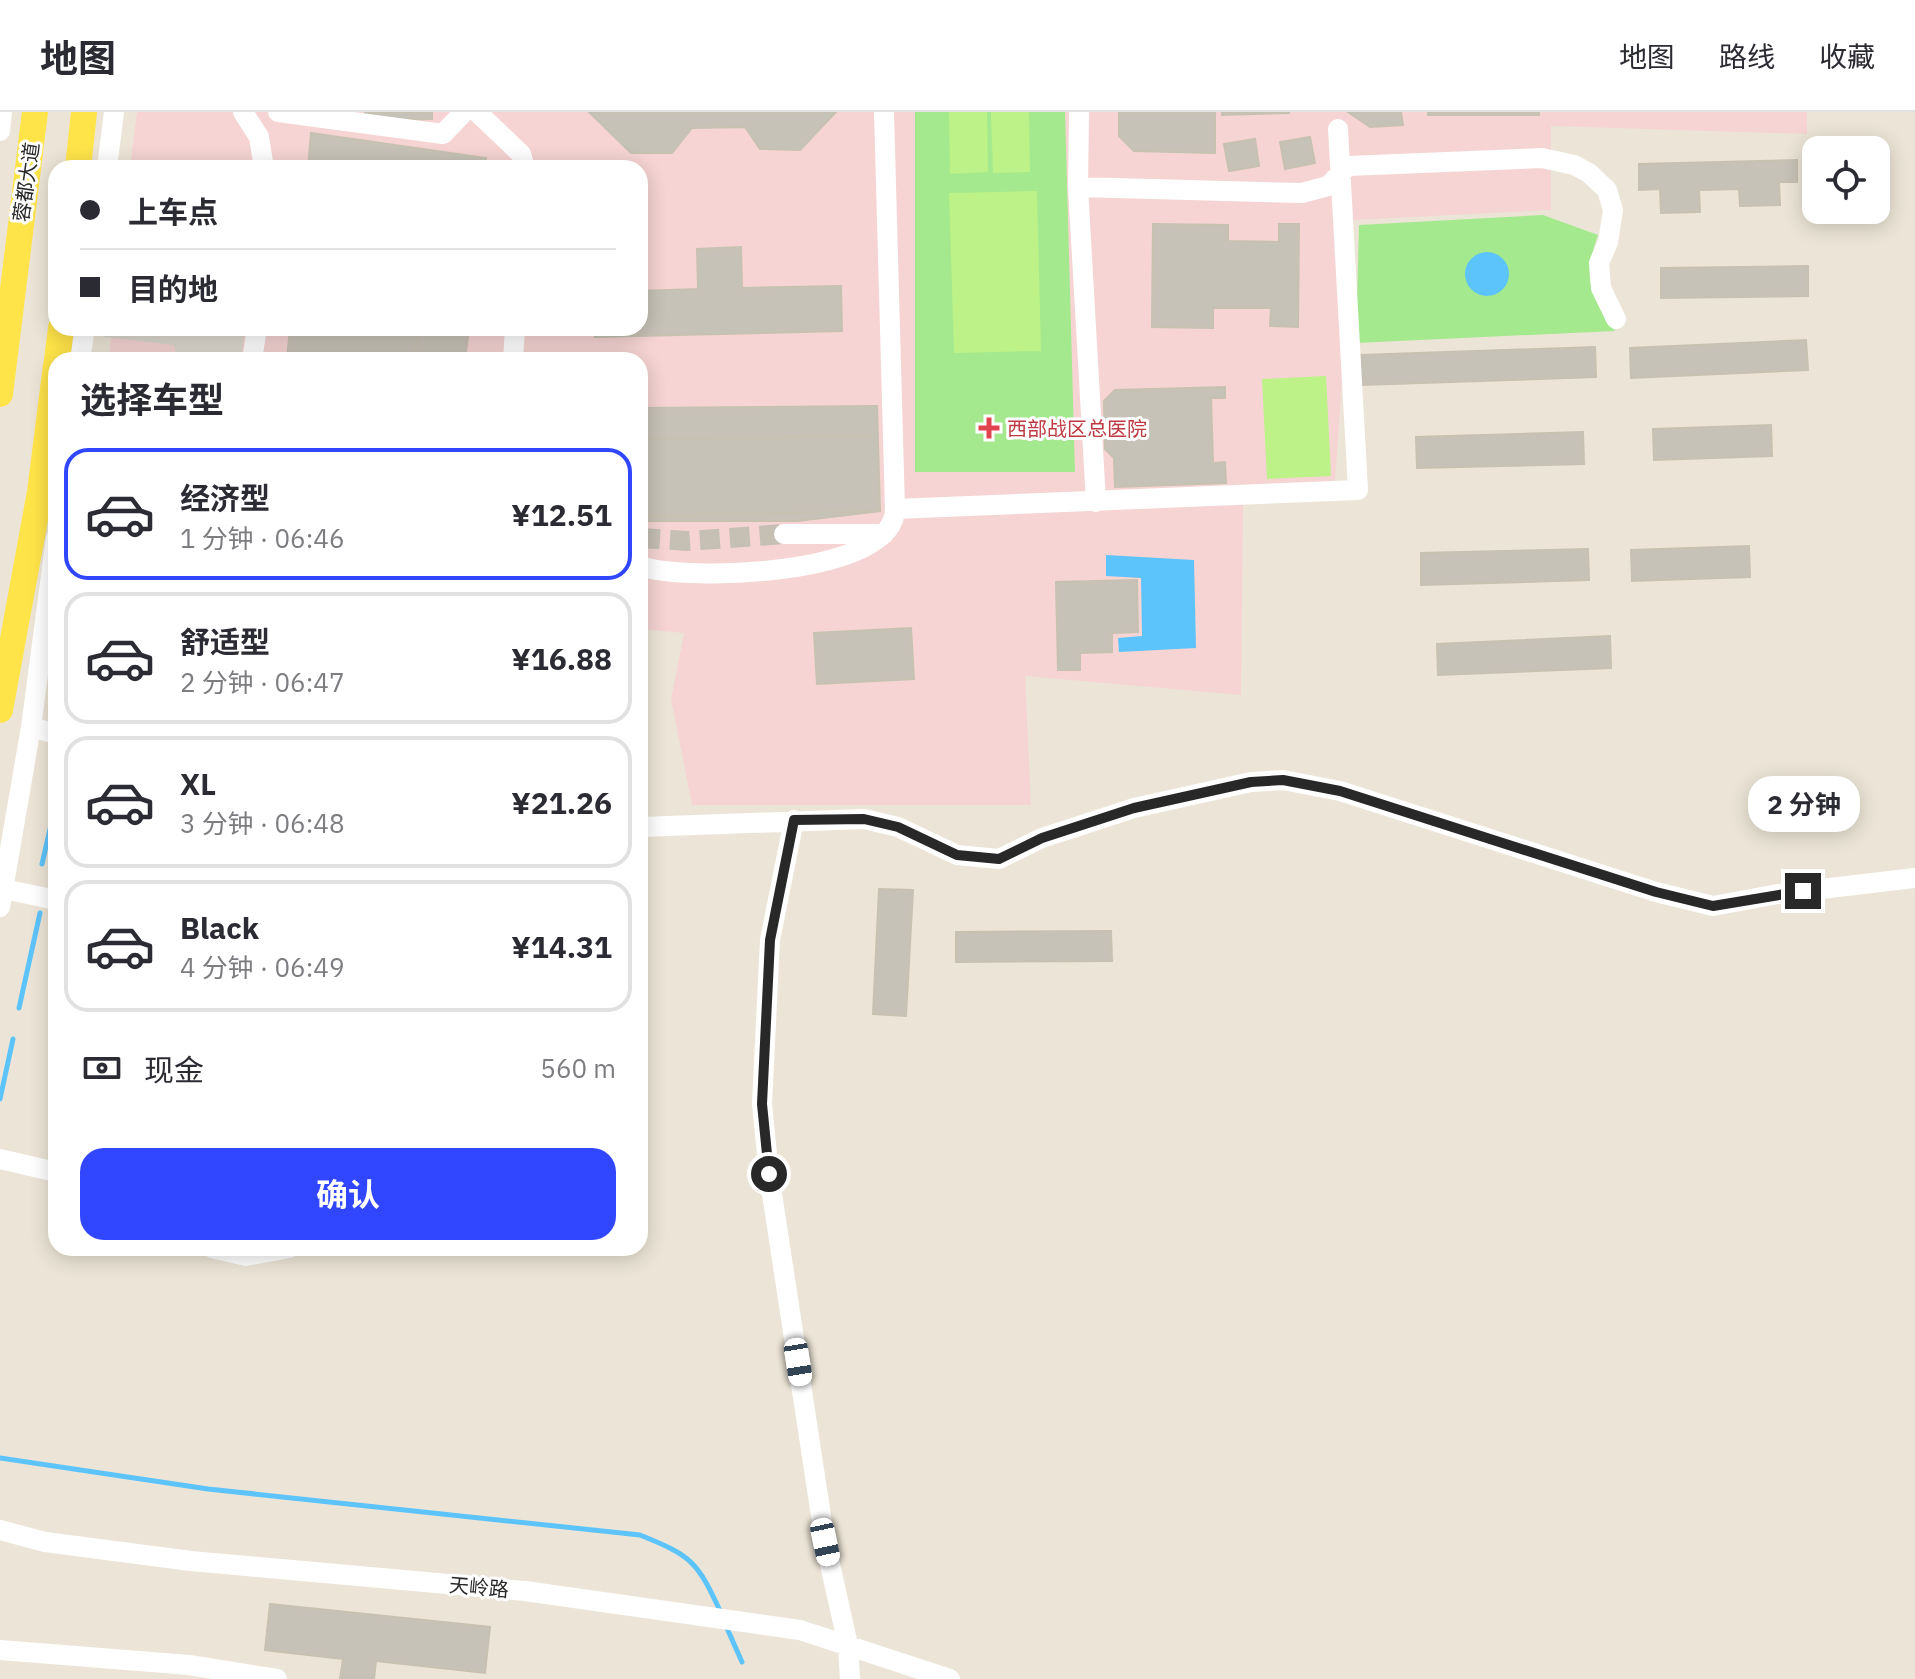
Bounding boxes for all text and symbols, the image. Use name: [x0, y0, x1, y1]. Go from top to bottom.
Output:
text: 地图: [40, 33, 116, 82]
text: 地图: [1619, 38, 1675, 75]
text: 路线: [1719, 38, 1775, 75]
text: 收藏: [1819, 38, 1875, 75]
map controls: [1802, 136, 1890, 224]
button: locate: [1802, 136, 1890, 224]
street label: 蓉都大道: [7, 141, 45, 223]
text: 上车点: [128, 192, 218, 231]
text: 目的地: [128, 269, 218, 308]
text: 选择车型: [80, 376, 224, 423]
place label: 西部战区总医院: [1007, 415, 1147, 442]
marker: 西部战区总医院: [978, 417, 1000, 439]
icon: car: [84, 478, 156, 550]
text: 经济型: [180, 478, 270, 517]
text: ¥12.51: [511, 495, 612, 534]
text: 1 分钟 · 06:46: [180, 521, 344, 555]
icon: car: [84, 622, 156, 694]
text: 舒适型: [180, 622, 270, 661]
text: ¥16.88: [511, 639, 612, 678]
text: 2 分钟 · 06:47: [180, 665, 344, 699]
text: XL: [180, 764, 216, 803]
icon: car: [84, 766, 156, 838]
callout: 2 分钟: [1747, 775, 1859, 831]
text: ¥21.26: [511, 783, 612, 822]
text: 2 分钟: [1767, 787, 1841, 821]
text: 3 分钟 · 06:48: [180, 806, 344, 840]
route end: [1785, 873, 1821, 909]
text: Black: [180, 908, 259, 947]
icon: car: [84, 910, 156, 982]
text: ¥14.31: [511, 927, 612, 966]
text: 4 分钟 · 06:49: [180, 950, 344, 984]
icon: cash: [80, 1046, 124, 1090]
text: 现金: [144, 1050, 204, 1089]
text: 560 m: [540, 1051, 616, 1085]
button: 确认: [80, 1148, 616, 1240]
route start: [751, 1156, 787, 1192]
car: [782, 1336, 814, 1388]
car: [808, 1516, 842, 1568]
street label: 天岭路: [448, 1571, 510, 1603]

